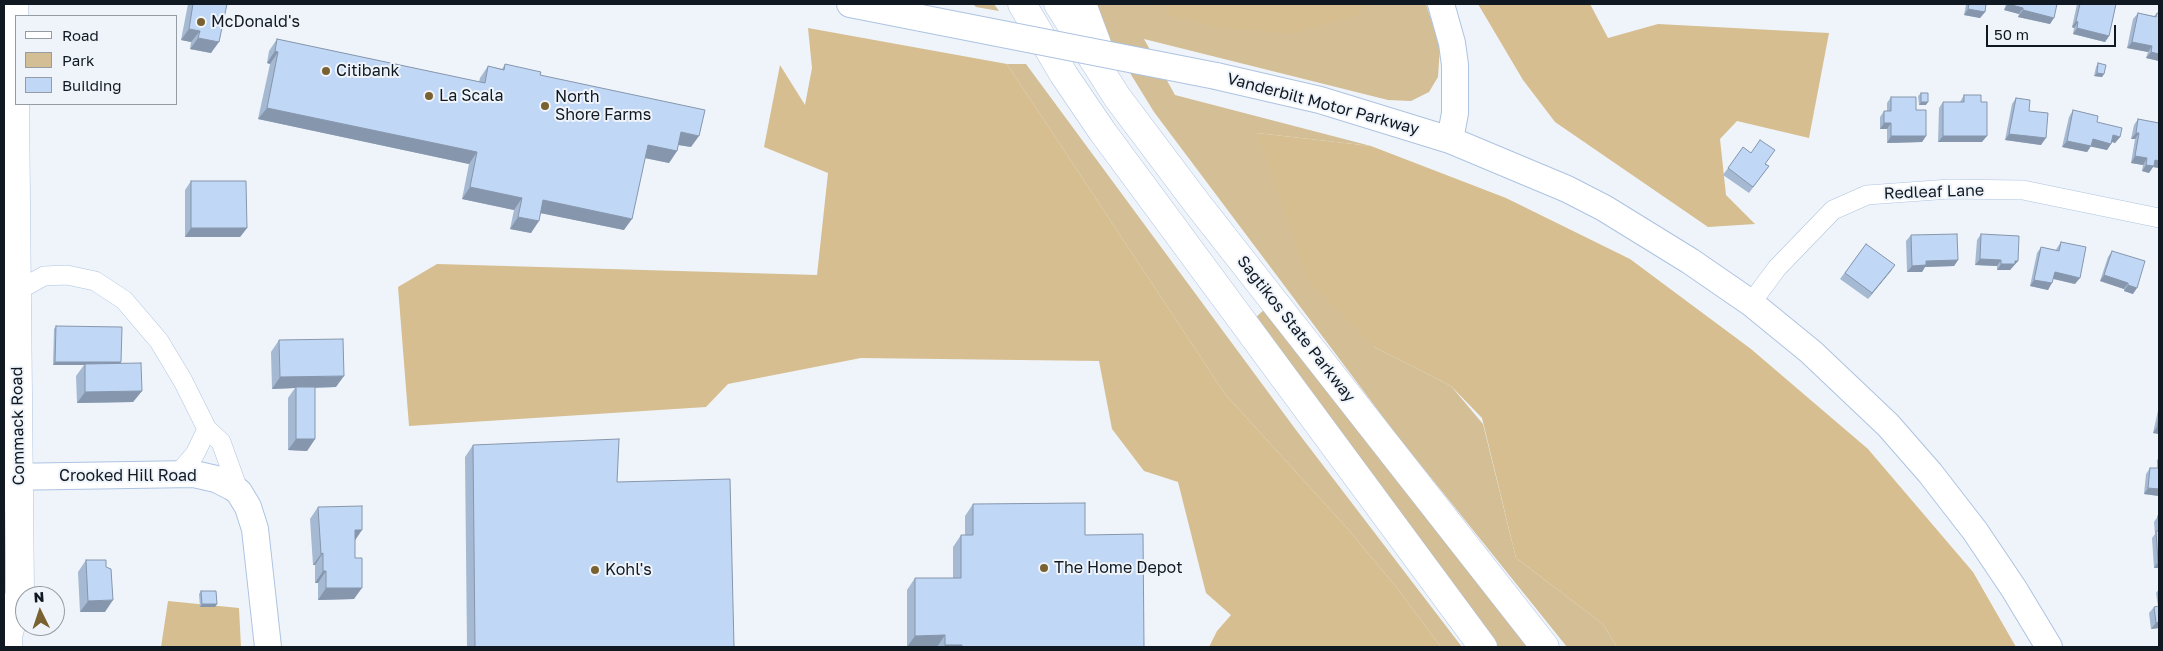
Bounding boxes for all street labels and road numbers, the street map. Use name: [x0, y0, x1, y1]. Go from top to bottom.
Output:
street label: Vanderbilt Motor Parkway: [1225, 69, 1421, 139]
street label: Redleaf Lane: [1883, 181, 1985, 203]
street label: Sagtikos State Parkway: [1233, 252, 1359, 406]
street label: Commack Road: [7, 366, 29, 486]
street label: Crooked Hill Road: [59, 466, 197, 486]

